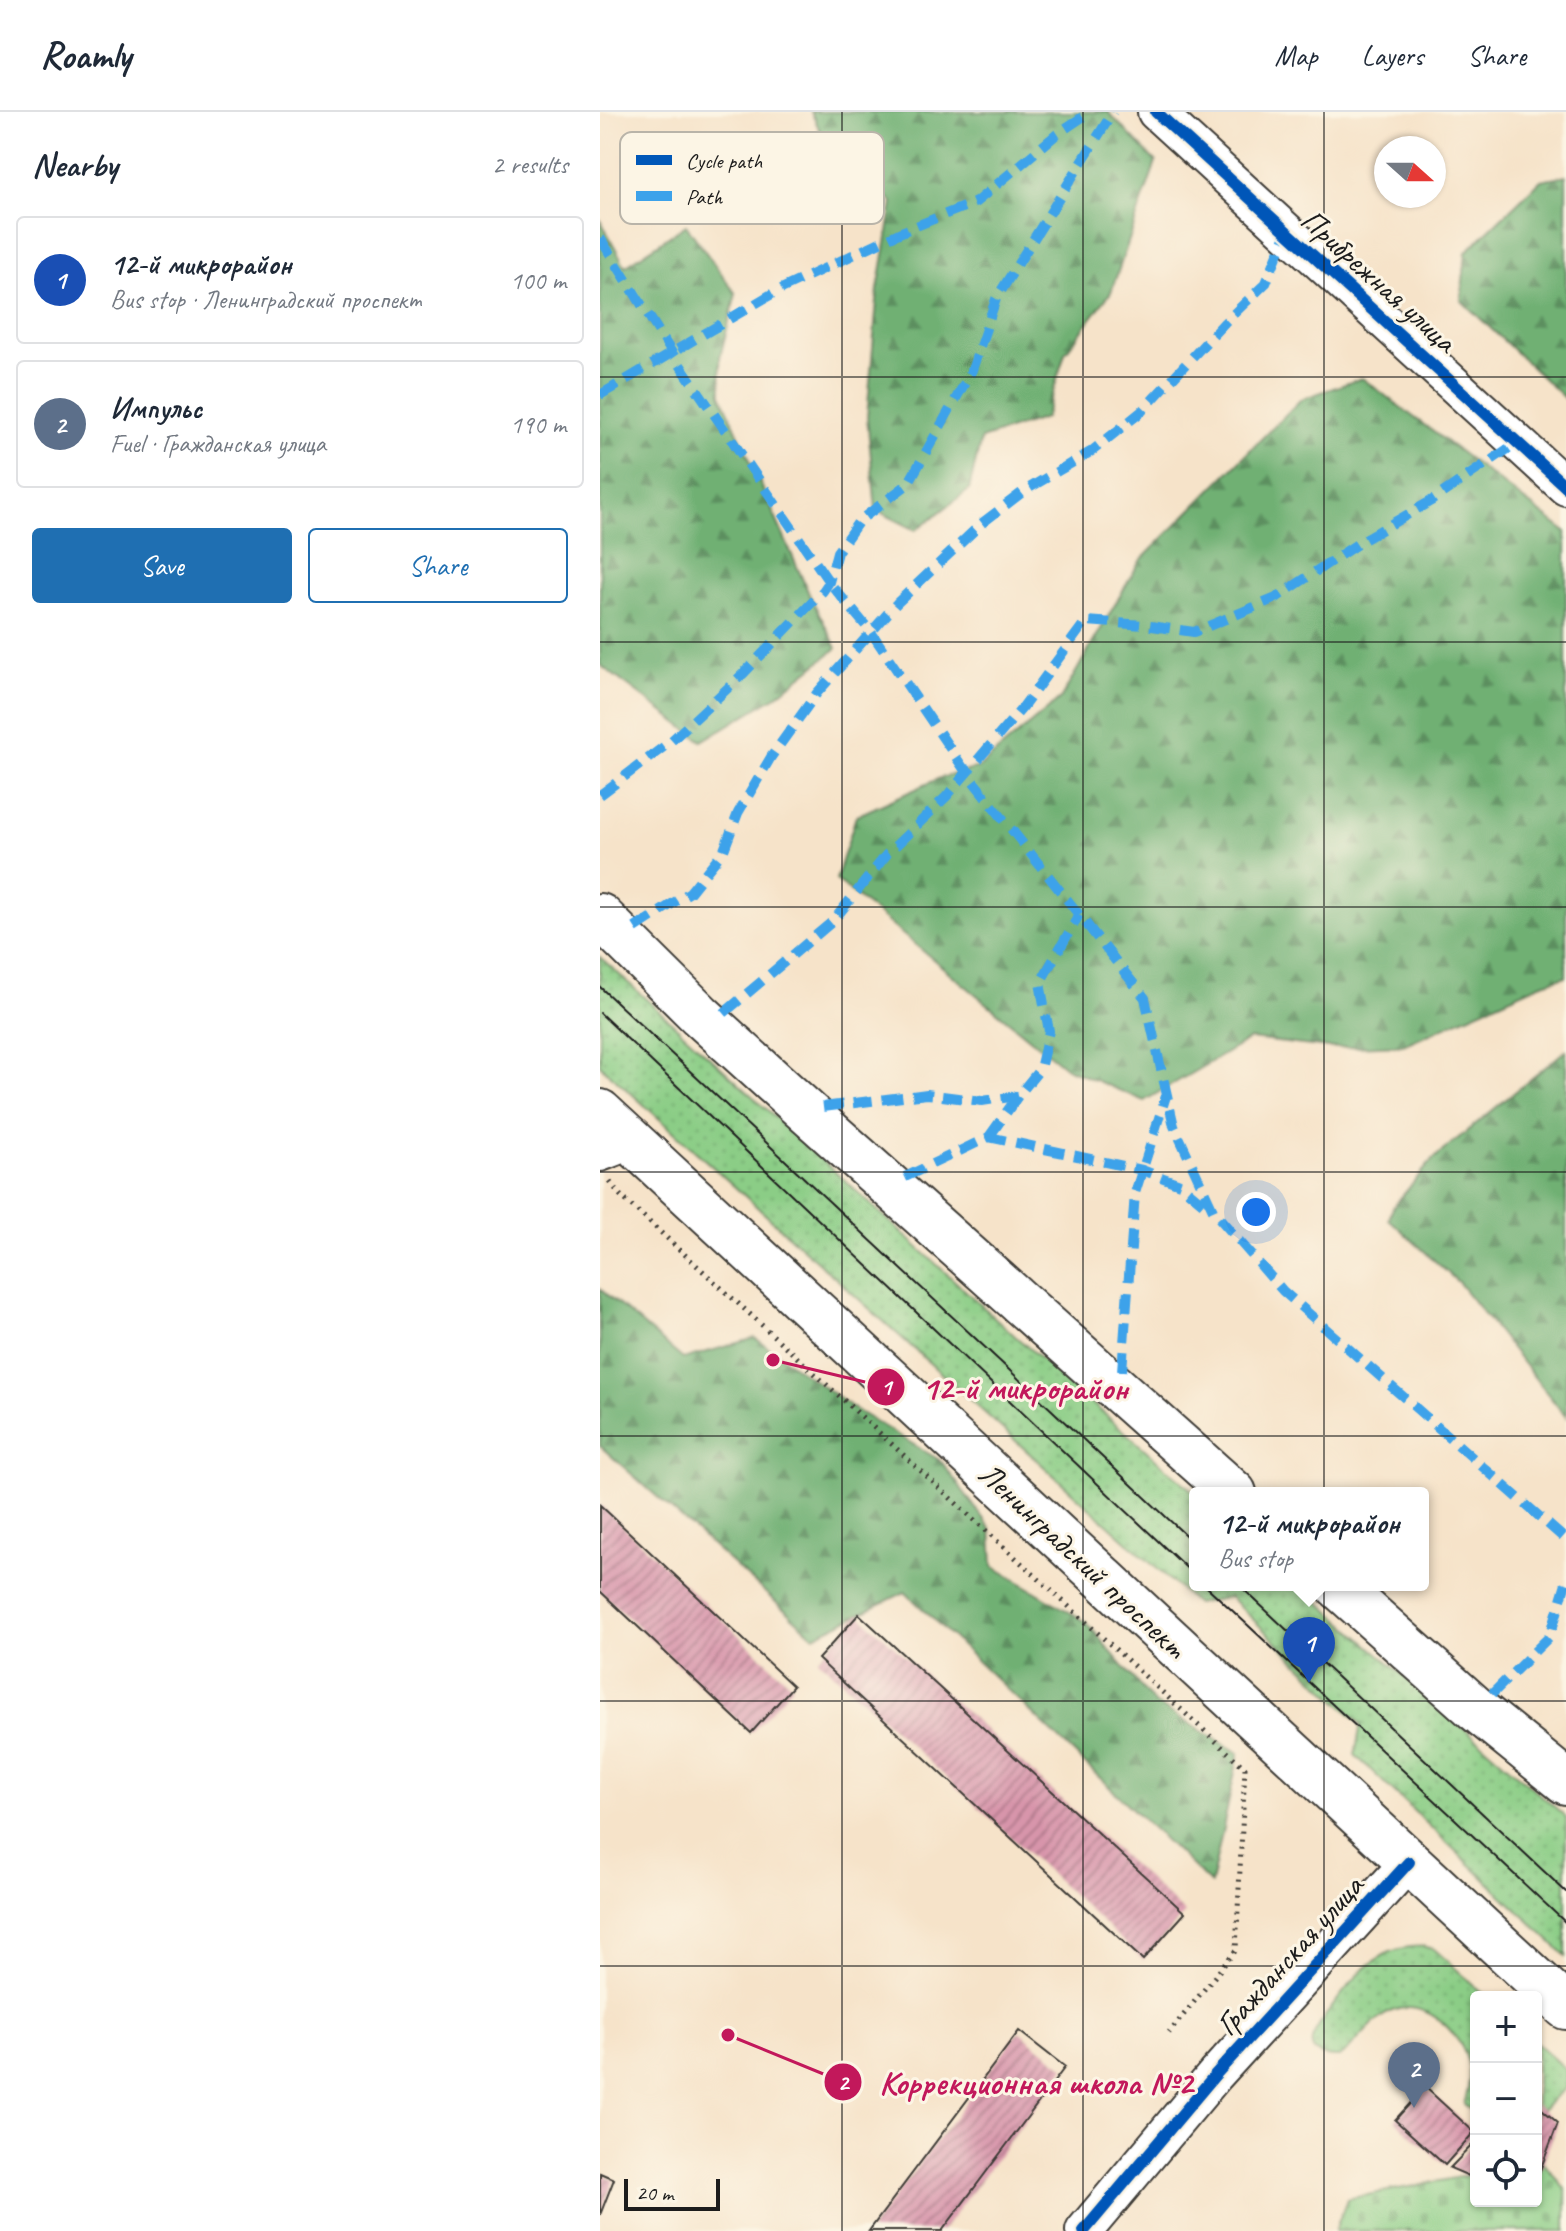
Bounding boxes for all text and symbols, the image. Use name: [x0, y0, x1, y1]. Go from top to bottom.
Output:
text: Roamly: [40, 32, 131, 79]
text: Map: [1275, 38, 1318, 73]
text: Layers: [1362, 38, 1423, 73]
text: Share: [1467, 38, 1526, 73]
legend: [620, 132, 884, 224]
north arrow: [1374, 136, 1446, 208]
text: Nearby: [32, 143, 118, 186]
text: Cycle path: [686, 147, 763, 175]
text: 2 results: [492, 148, 568, 181]
text: Path: [686, 183, 723, 211]
street label: Прибрежная улица: [1292, 199, 1467, 363]
text: 12-й микрорайон: [110, 245, 292, 283]
text: 1: [54, 264, 66, 297]
text: 100 m: [510, 264, 566, 297]
text: Bus stop · Ленинградский проспект: [110, 283, 422, 316]
text: Импульс: [110, 389, 202, 427]
text: 2: [54, 408, 66, 441]
text: 190 m: [510, 408, 566, 441]
text: Fuel · Гражданская улица: [110, 427, 326, 460]
button: Save: [32, 528, 292, 603]
button: Share: [308, 528, 568, 603]
your location: [1236, 1192, 1276, 1232]
callout: 12-й микрорайон: [866, 1358, 1144, 1416]
text: 12-й микрорайон: [922, 1366, 1130, 1409]
text: 1: [881, 1372, 895, 1402]
street label: Ленинградский проспект: [970, 1453, 1196, 1668]
popup: [1189, 1487, 1429, 1591]
text: 12-й микрорайон: [1218, 1504, 1400, 1542]
text: Bus stop: [1218, 1542, 1293, 1575]
pin: 1: [1283, 1617, 1335, 1683]
street label: Гражданская улица: [1206, 1865, 1374, 2044]
map controls: [1470, 1991, 1542, 2207]
button: +: [1470, 1991, 1542, 2063]
pin: 2: [1388, 2042, 1440, 2108]
callout: Коррекционная школа №2: [823, 2053, 1209, 2111]
text: Коррекционная школа №2: [879, 2061, 1195, 2104]
button: −: [1470, 2063, 1542, 2135]
text: 2: [838, 2067, 851, 2097]
button: locate: [1470, 2135, 1542, 2207]
scale bar: [624, 2175, 720, 2211]
text: 20 m: [636, 2179, 673, 2207]

